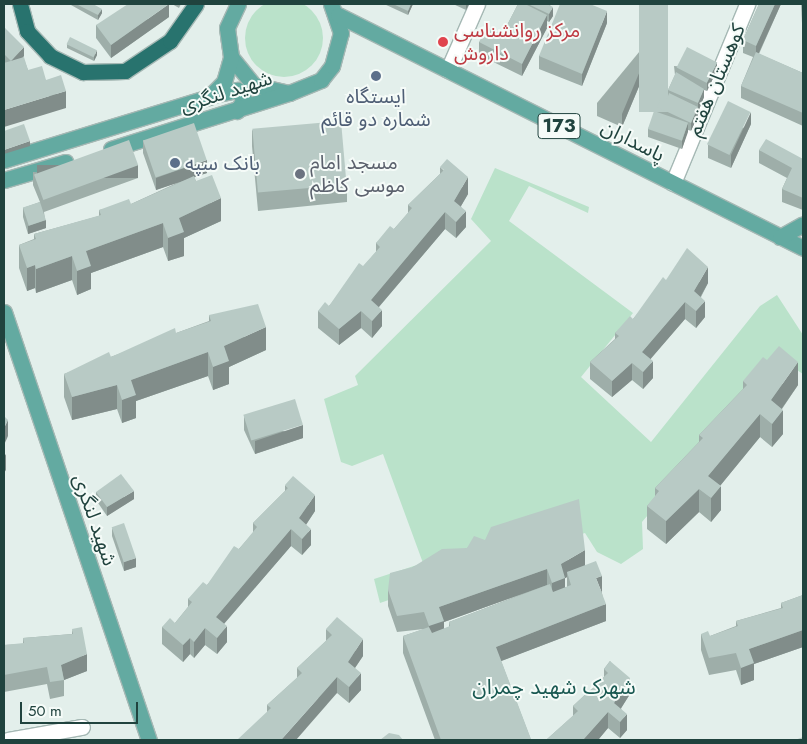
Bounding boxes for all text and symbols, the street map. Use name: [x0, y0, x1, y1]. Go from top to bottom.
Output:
place label: مرکز روانشناسی داروش: [454, 19, 580, 66]
street label: کوهستان هفتم: [682, 20, 750, 140]
marker: مرکز روانشناسی داروش: [436, 35, 450, 49]
street label: شهید لنگری: [177, 66, 275, 118]
marker: ایستگاه شماره دو قائم: [370, 70, 382, 82]
place label: ایستگاه شماره دو قائم: [321, 84, 431, 131]
road number: 173: [536, 110, 582, 142]
street label: پاسداران: [597, 115, 669, 167]
place label: مسجد امام موسی کاظم: [310, 150, 405, 197]
place label: بانک سپه: [185, 151, 260, 175]
marker: بانک سپه: [169, 157, 181, 169]
marker: مسجد امام موسی کاظم: [294, 168, 306, 180]
street label: شهید لنگری: [68, 471, 122, 569]
district label: شهرک شهید چمران: [472, 674, 636, 700]
scale bar: [22, 692, 140, 724]
text: 50 m: [28, 700, 62, 722]

